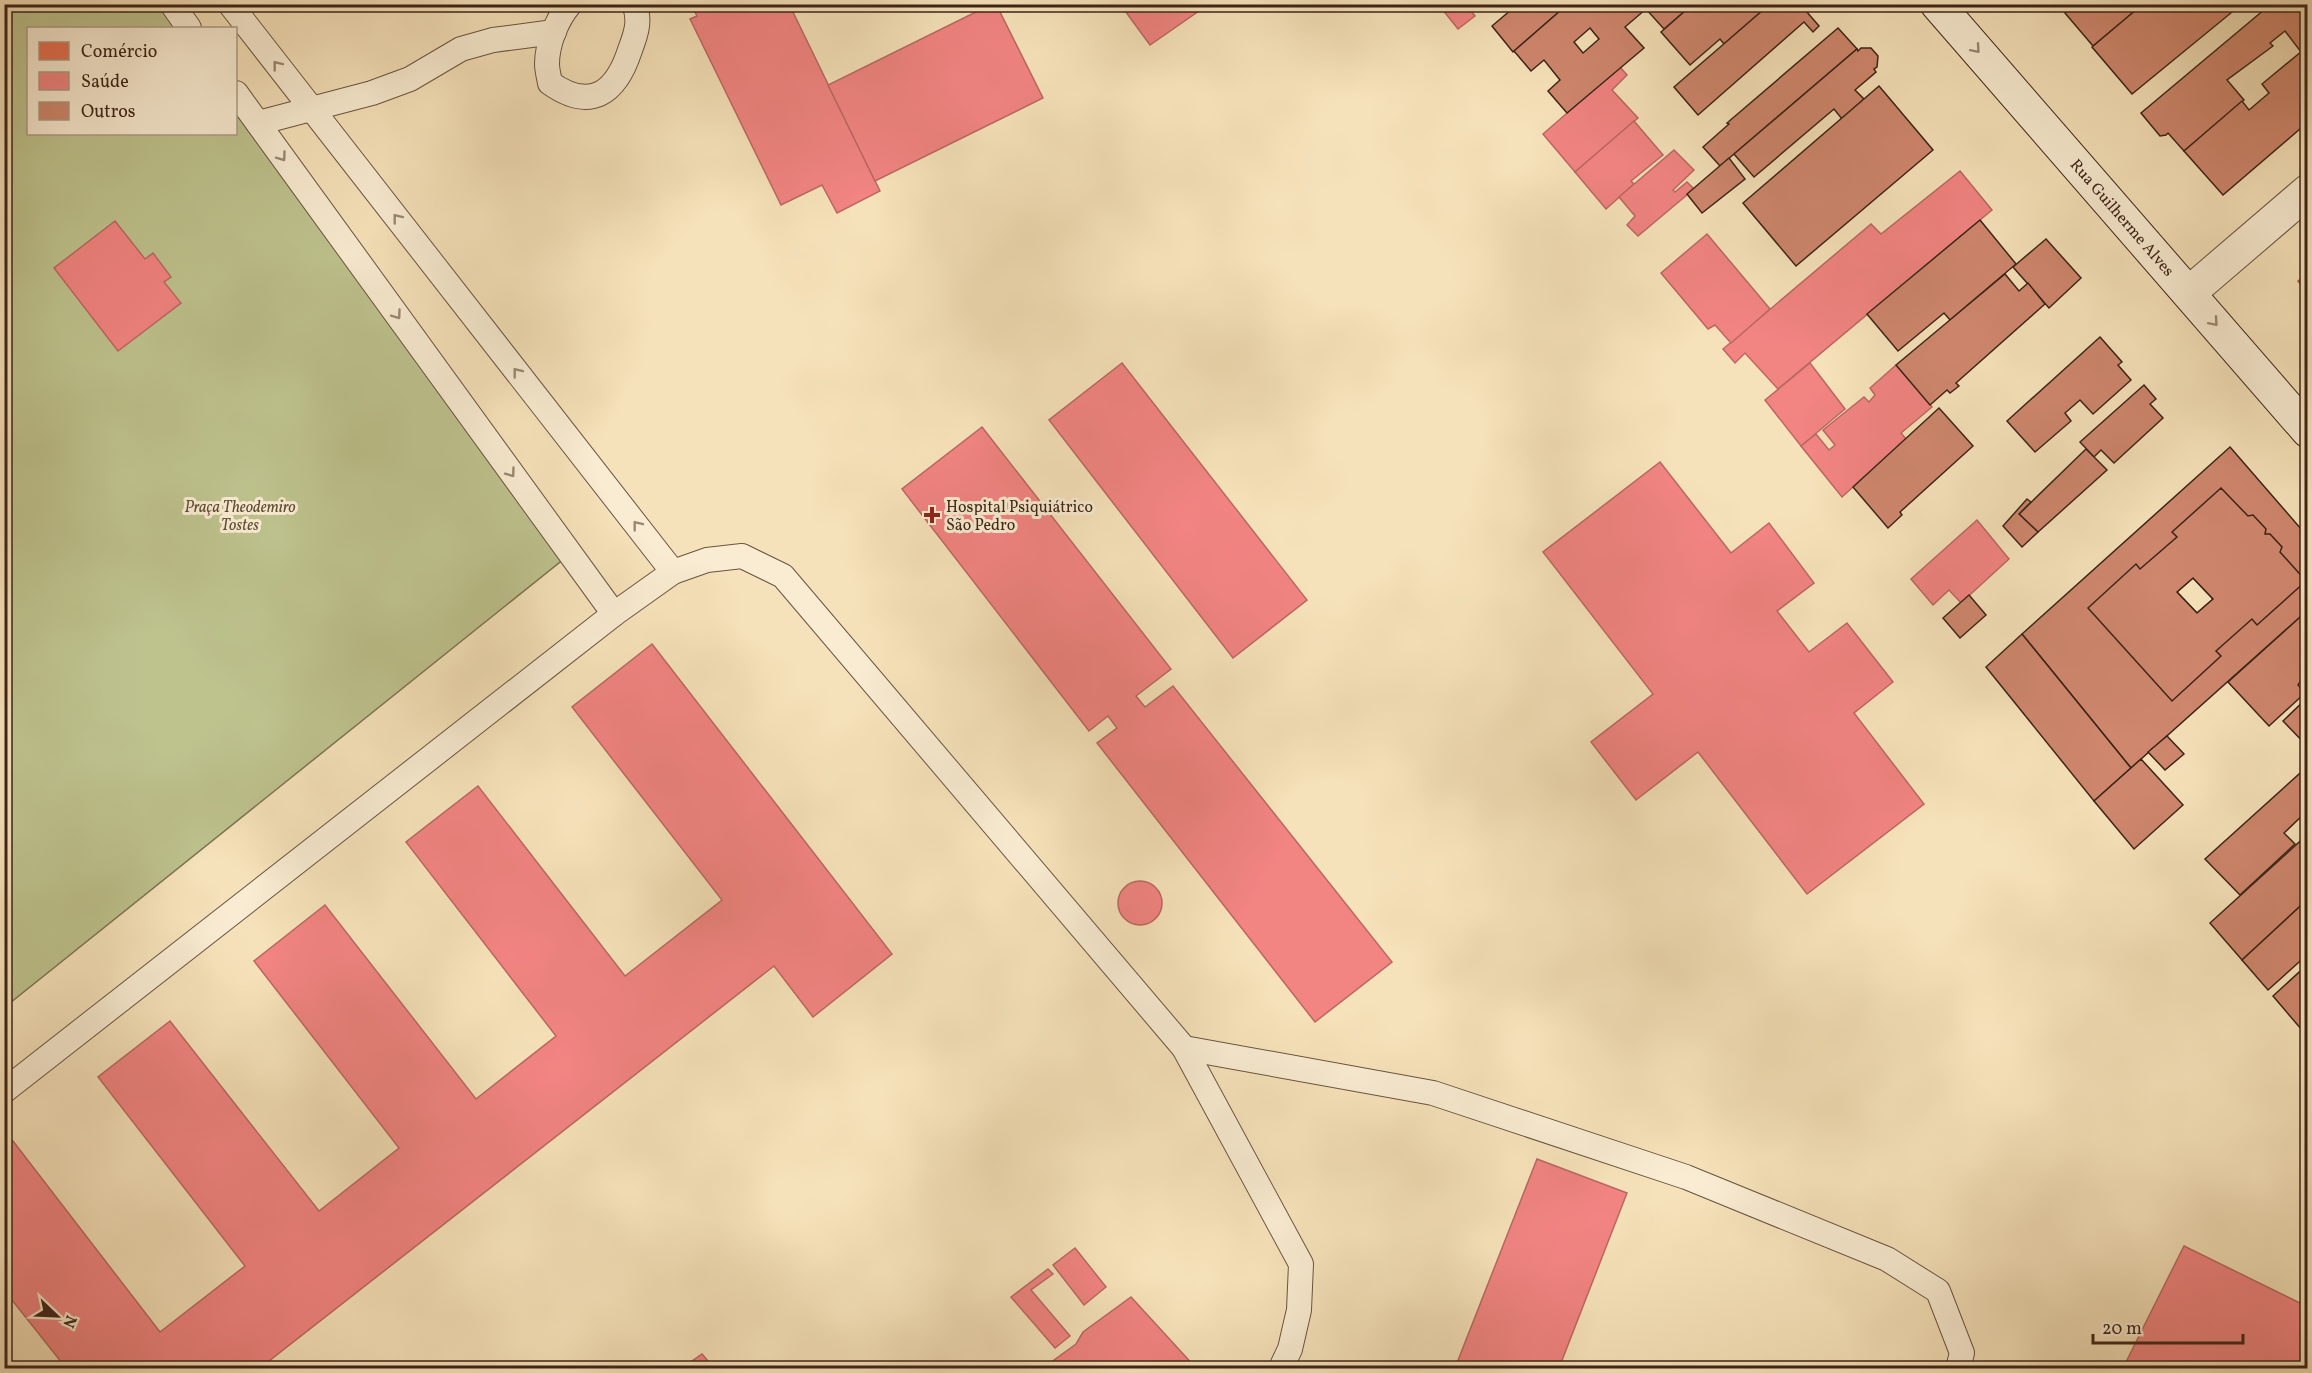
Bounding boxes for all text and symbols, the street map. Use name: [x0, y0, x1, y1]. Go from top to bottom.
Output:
legend: [27, 27, 237, 135]
text: Comércio: [81, 40, 157, 65]
one-way arrow: [1969, 42, 1980, 52]
one-way arrow: [274, 60, 285, 71]
text: Saúde: [81, 70, 129, 95]
text: Outros: [81, 100, 135, 125]
one-way arrow: [275, 151, 286, 162]
street label: Rua Guilherme Alves: [2064, 155, 2179, 282]
one-way arrow: [394, 214, 405, 225]
one-way arrow: [390, 308, 401, 319]
one-way arrow: [2207, 315, 2218, 326]
one-way arrow: [514, 367, 525, 378]
one-way arrow: [504, 466, 515, 477]
park label: Praça Theodemiro Tostes: [184, 497, 296, 537]
place label: Hospital Psiquiátrico São Pedro: [946, 497, 1093, 537]
marker: Hospital Psiquiátrico São Pedro: [923, 506, 941, 524]
one-way arrow: [634, 521, 645, 532]
north arrow: [27, 1286, 87, 1346]
scale bar: [2093, 1307, 2243, 1345]
text: N: [56, 1311, 81, 1331]
text: 20 m: [2102, 1317, 2142, 1342]

